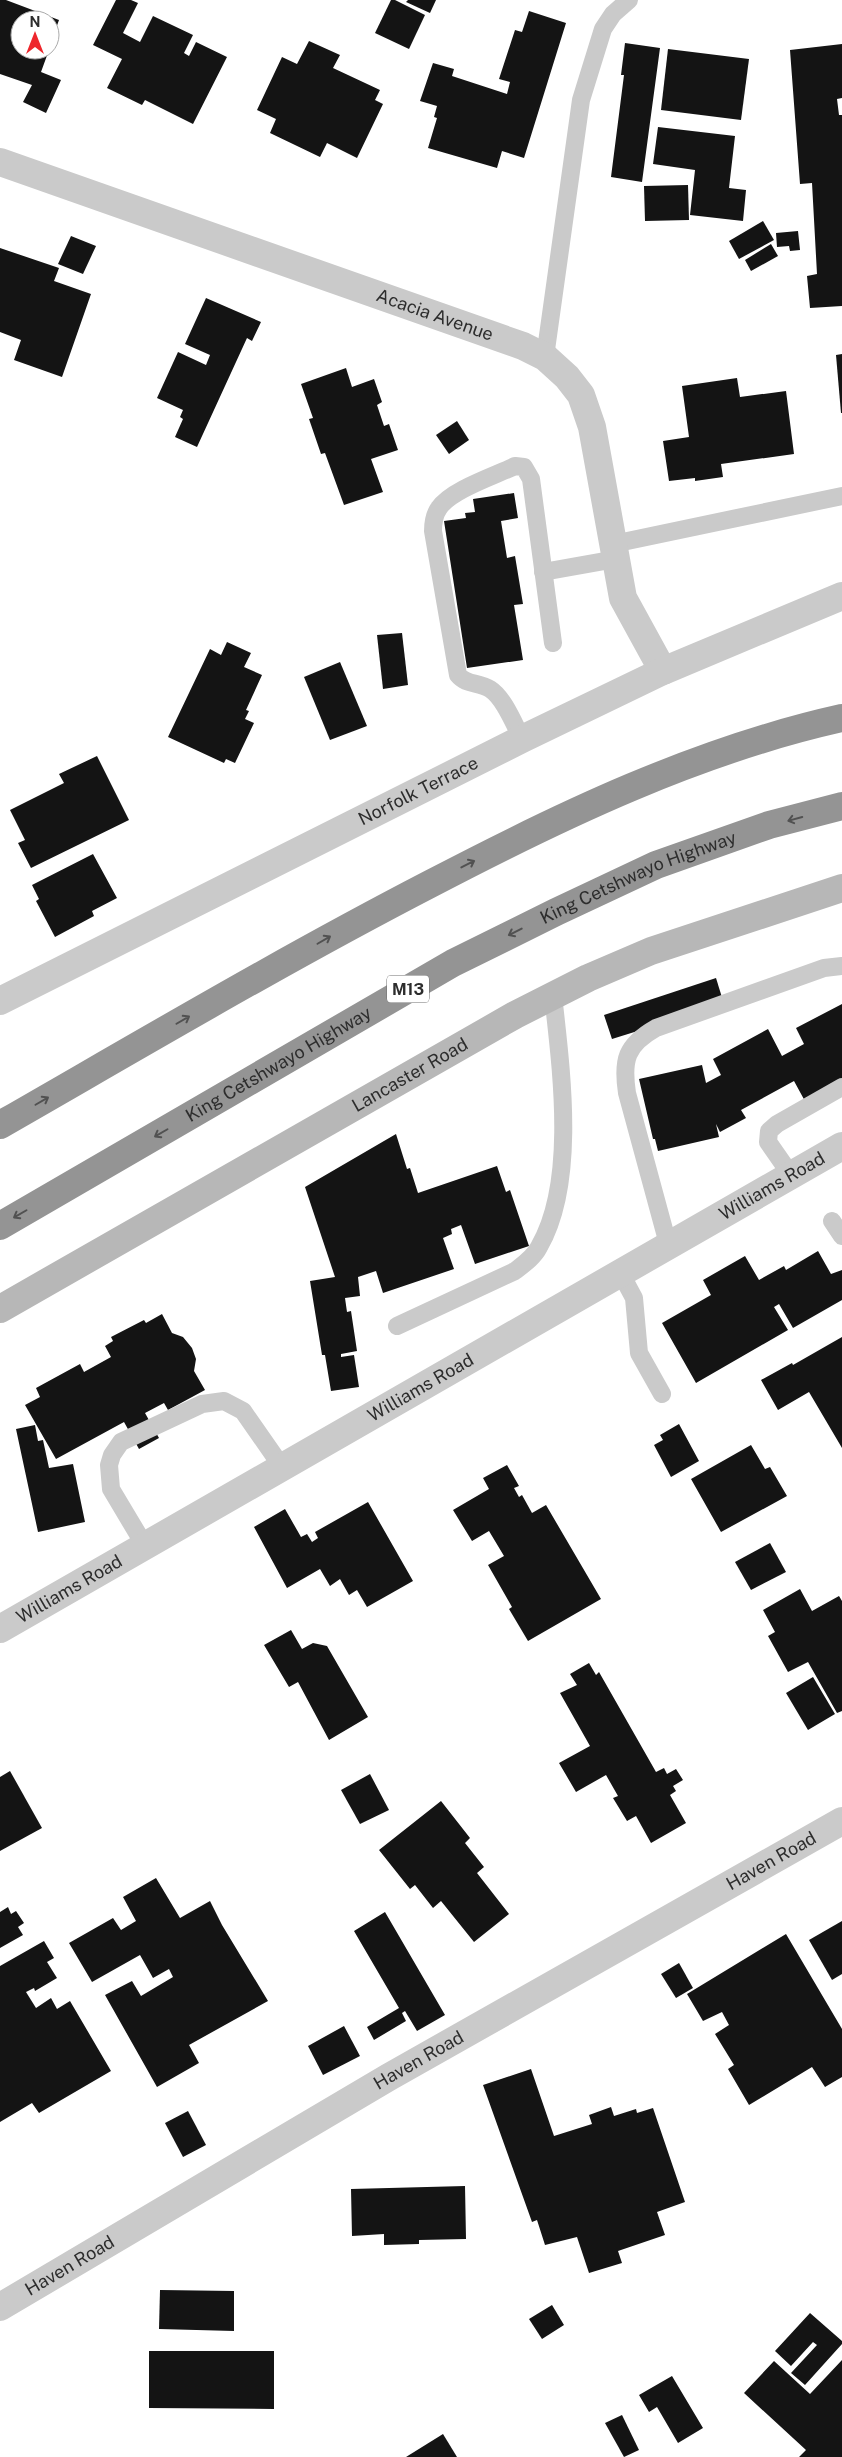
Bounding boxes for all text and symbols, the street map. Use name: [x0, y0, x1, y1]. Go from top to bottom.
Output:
north arrow: [10, 10, 60, 60]
text: N: [30, 14, 40, 30]
street label: Acacia Avenue: [374, 284, 496, 345]
street label: Norfolk Terrace: [355, 752, 481, 829]
one-way arrow: [787, 814, 803, 824]
street label: King Cetshwayo Highway: [536, 826, 739, 928]
one-way arrow: [460, 859, 475, 868]
one-way arrow: [508, 928, 523, 937]
one-way arrow: [317, 934, 331, 944]
road number: M13: [387, 976, 429, 1002]
street label: King Cetshwayo Highway: [182, 1002, 375, 1126]
one-way arrow: [176, 1015, 190, 1025]
street label: Lancaster Road: [348, 1033, 471, 1116]
one-way arrow: [35, 1096, 49, 1106]
one-way arrow: [154, 1128, 168, 1138]
street label: Williams Road: [715, 1147, 828, 1224]
one-way arrow: [13, 1210, 28, 1219]
street label: Williams Road: [364, 1349, 477, 1426]
street label: Williams Road: [13, 1550, 126, 1627]
street label: Haven Road: [722, 1827, 820, 1894]
street label: Haven Road: [370, 2026, 467, 2094]
street label: Haven Road: [21, 2231, 118, 2300]

